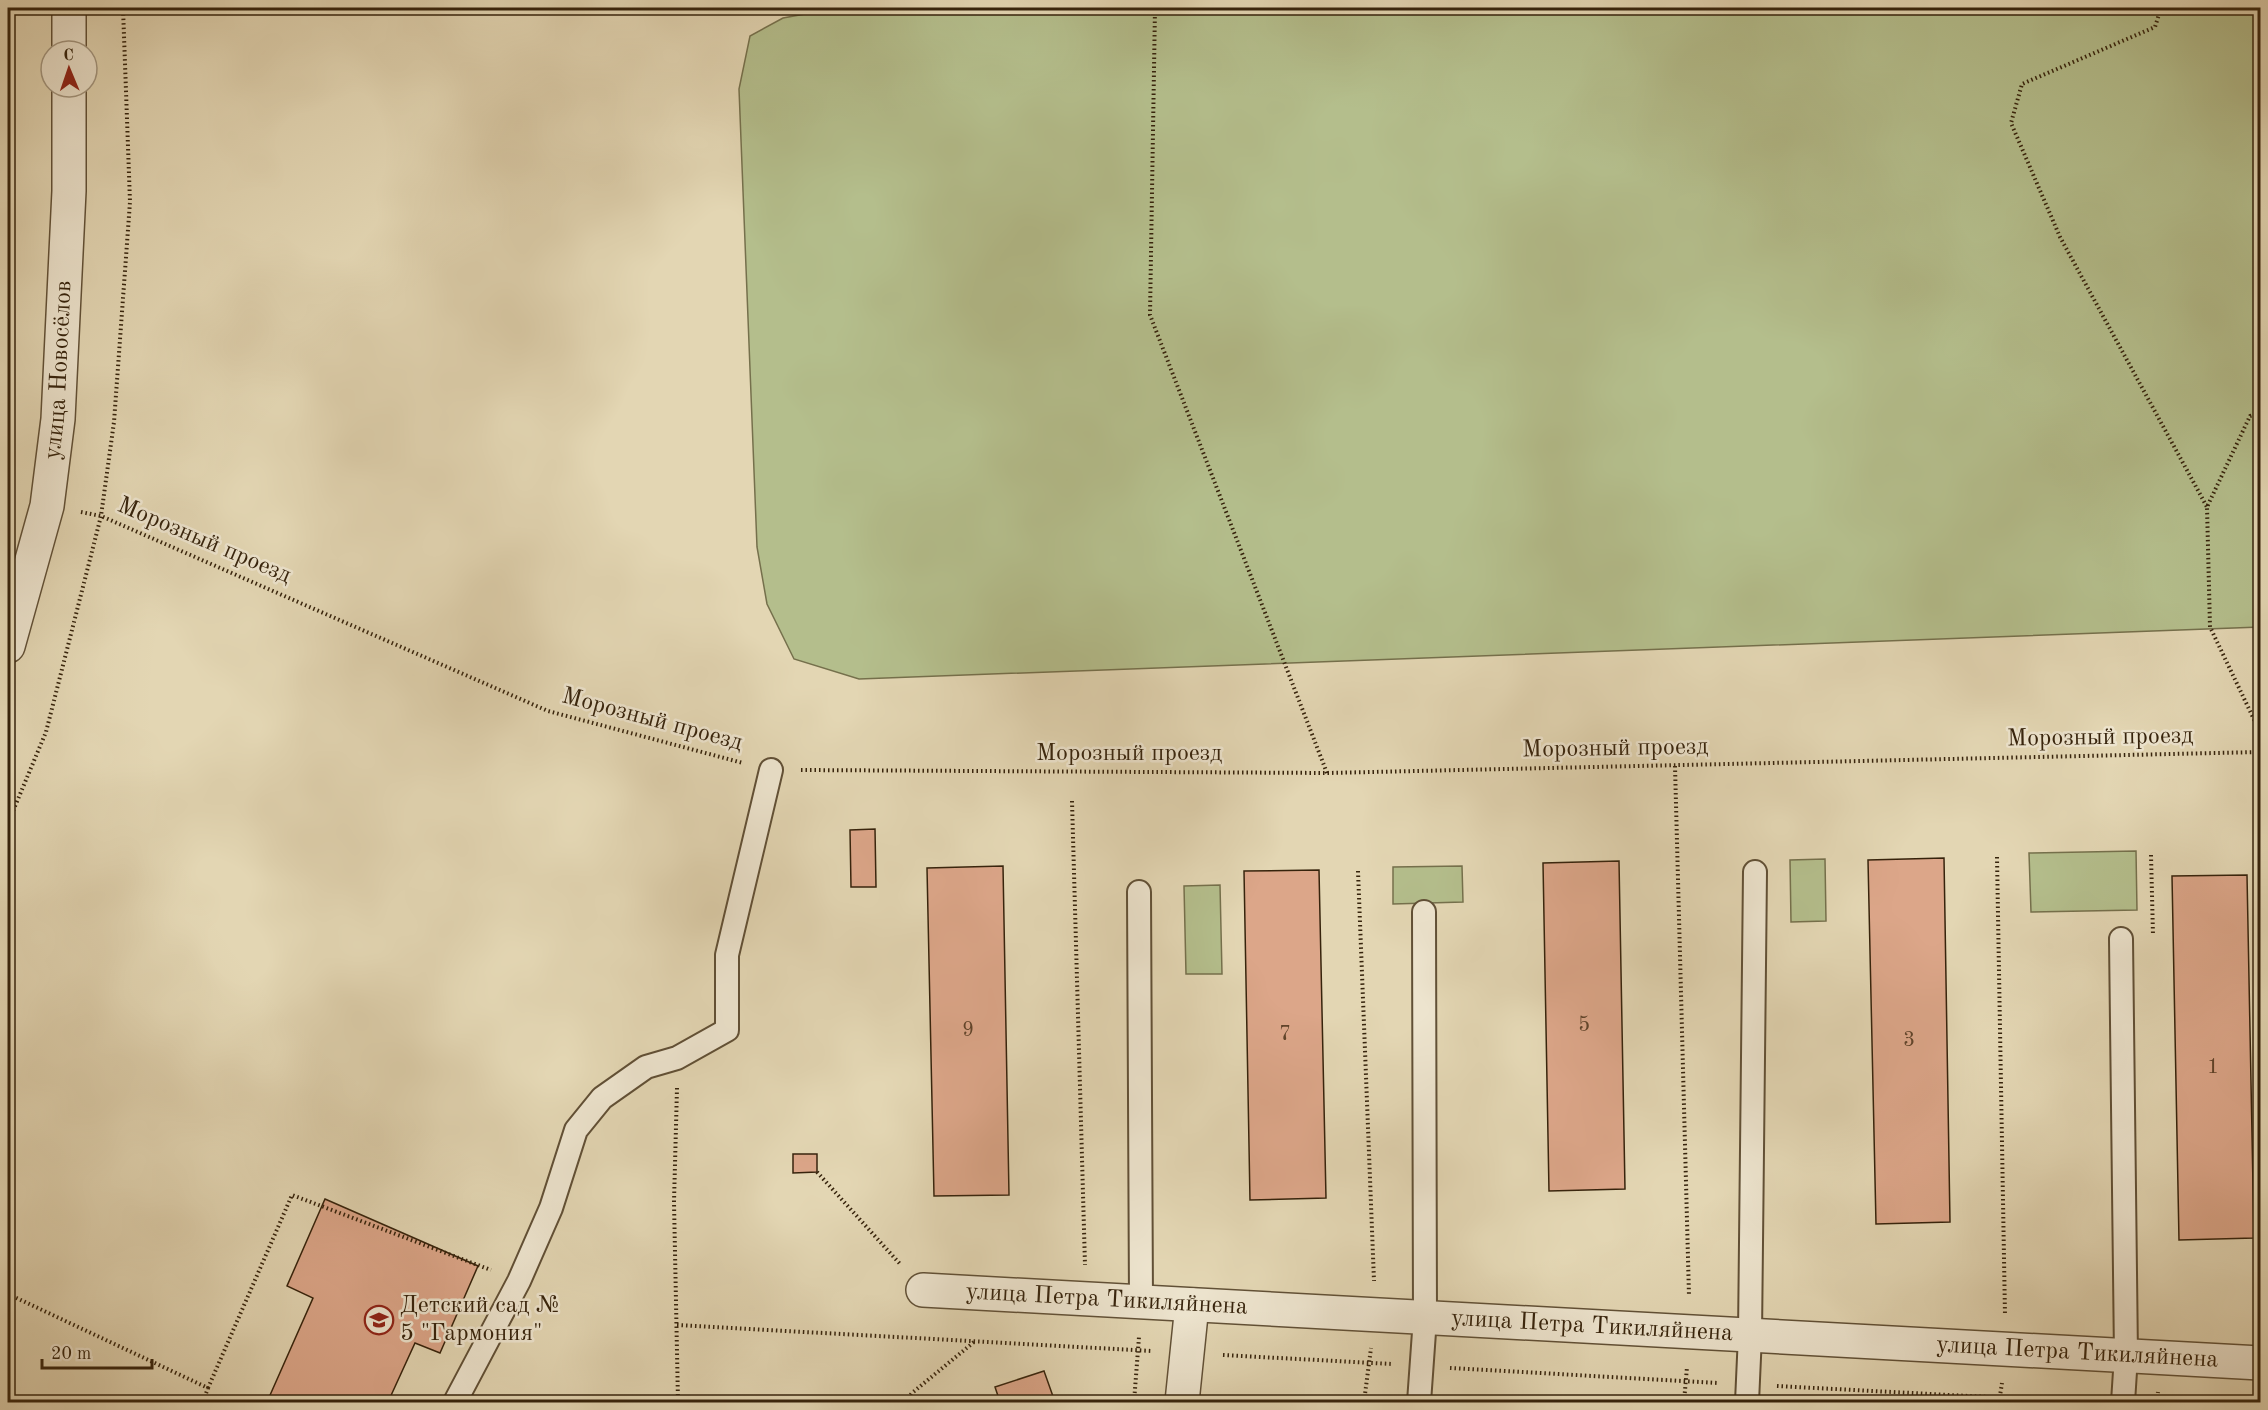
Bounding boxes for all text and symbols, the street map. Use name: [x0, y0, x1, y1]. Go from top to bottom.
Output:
north arrow: [39, 39, 99, 99]
text: С: [63, 48, 74, 64]
street label: улица Новосёлов: [41, 280, 77, 461]
street label: Морозный проезд: [114, 494, 295, 588]
street label: Морозный проезд: [559, 684, 745, 756]
street label: Морозный проезд: [2007, 724, 2193, 752]
street label: Морозный проезд: [1522, 735, 1708, 763]
street label: Морозный проезд: [1036, 742, 1222, 766]
house number: 5: [1578, 1015, 1590, 1036]
house number: 9: [962, 1020, 974, 1041]
house number: 7: [1279, 1024, 1291, 1045]
house number: 3: [1903, 1030, 1915, 1051]
house number: 1: [2207, 1057, 2219, 1078]
street label: улица Петра Тикиляйнена: [965, 1280, 1248, 1320]
place label: Детский сад № 5 "Гармония": [400, 1294, 562, 1346]
school or university icon: Детский сад № 5 "Гармония": [363, 1304, 395, 1336]
street label: улица Петра Тикиляйнена: [1450, 1307, 1734, 1346]
scale bar: [42, 1332, 152, 1370]
street label: улица Петра Тикиляйнена: [1936, 1333, 2219, 1373]
text: 20 m: [51, 1345, 91, 1363]

